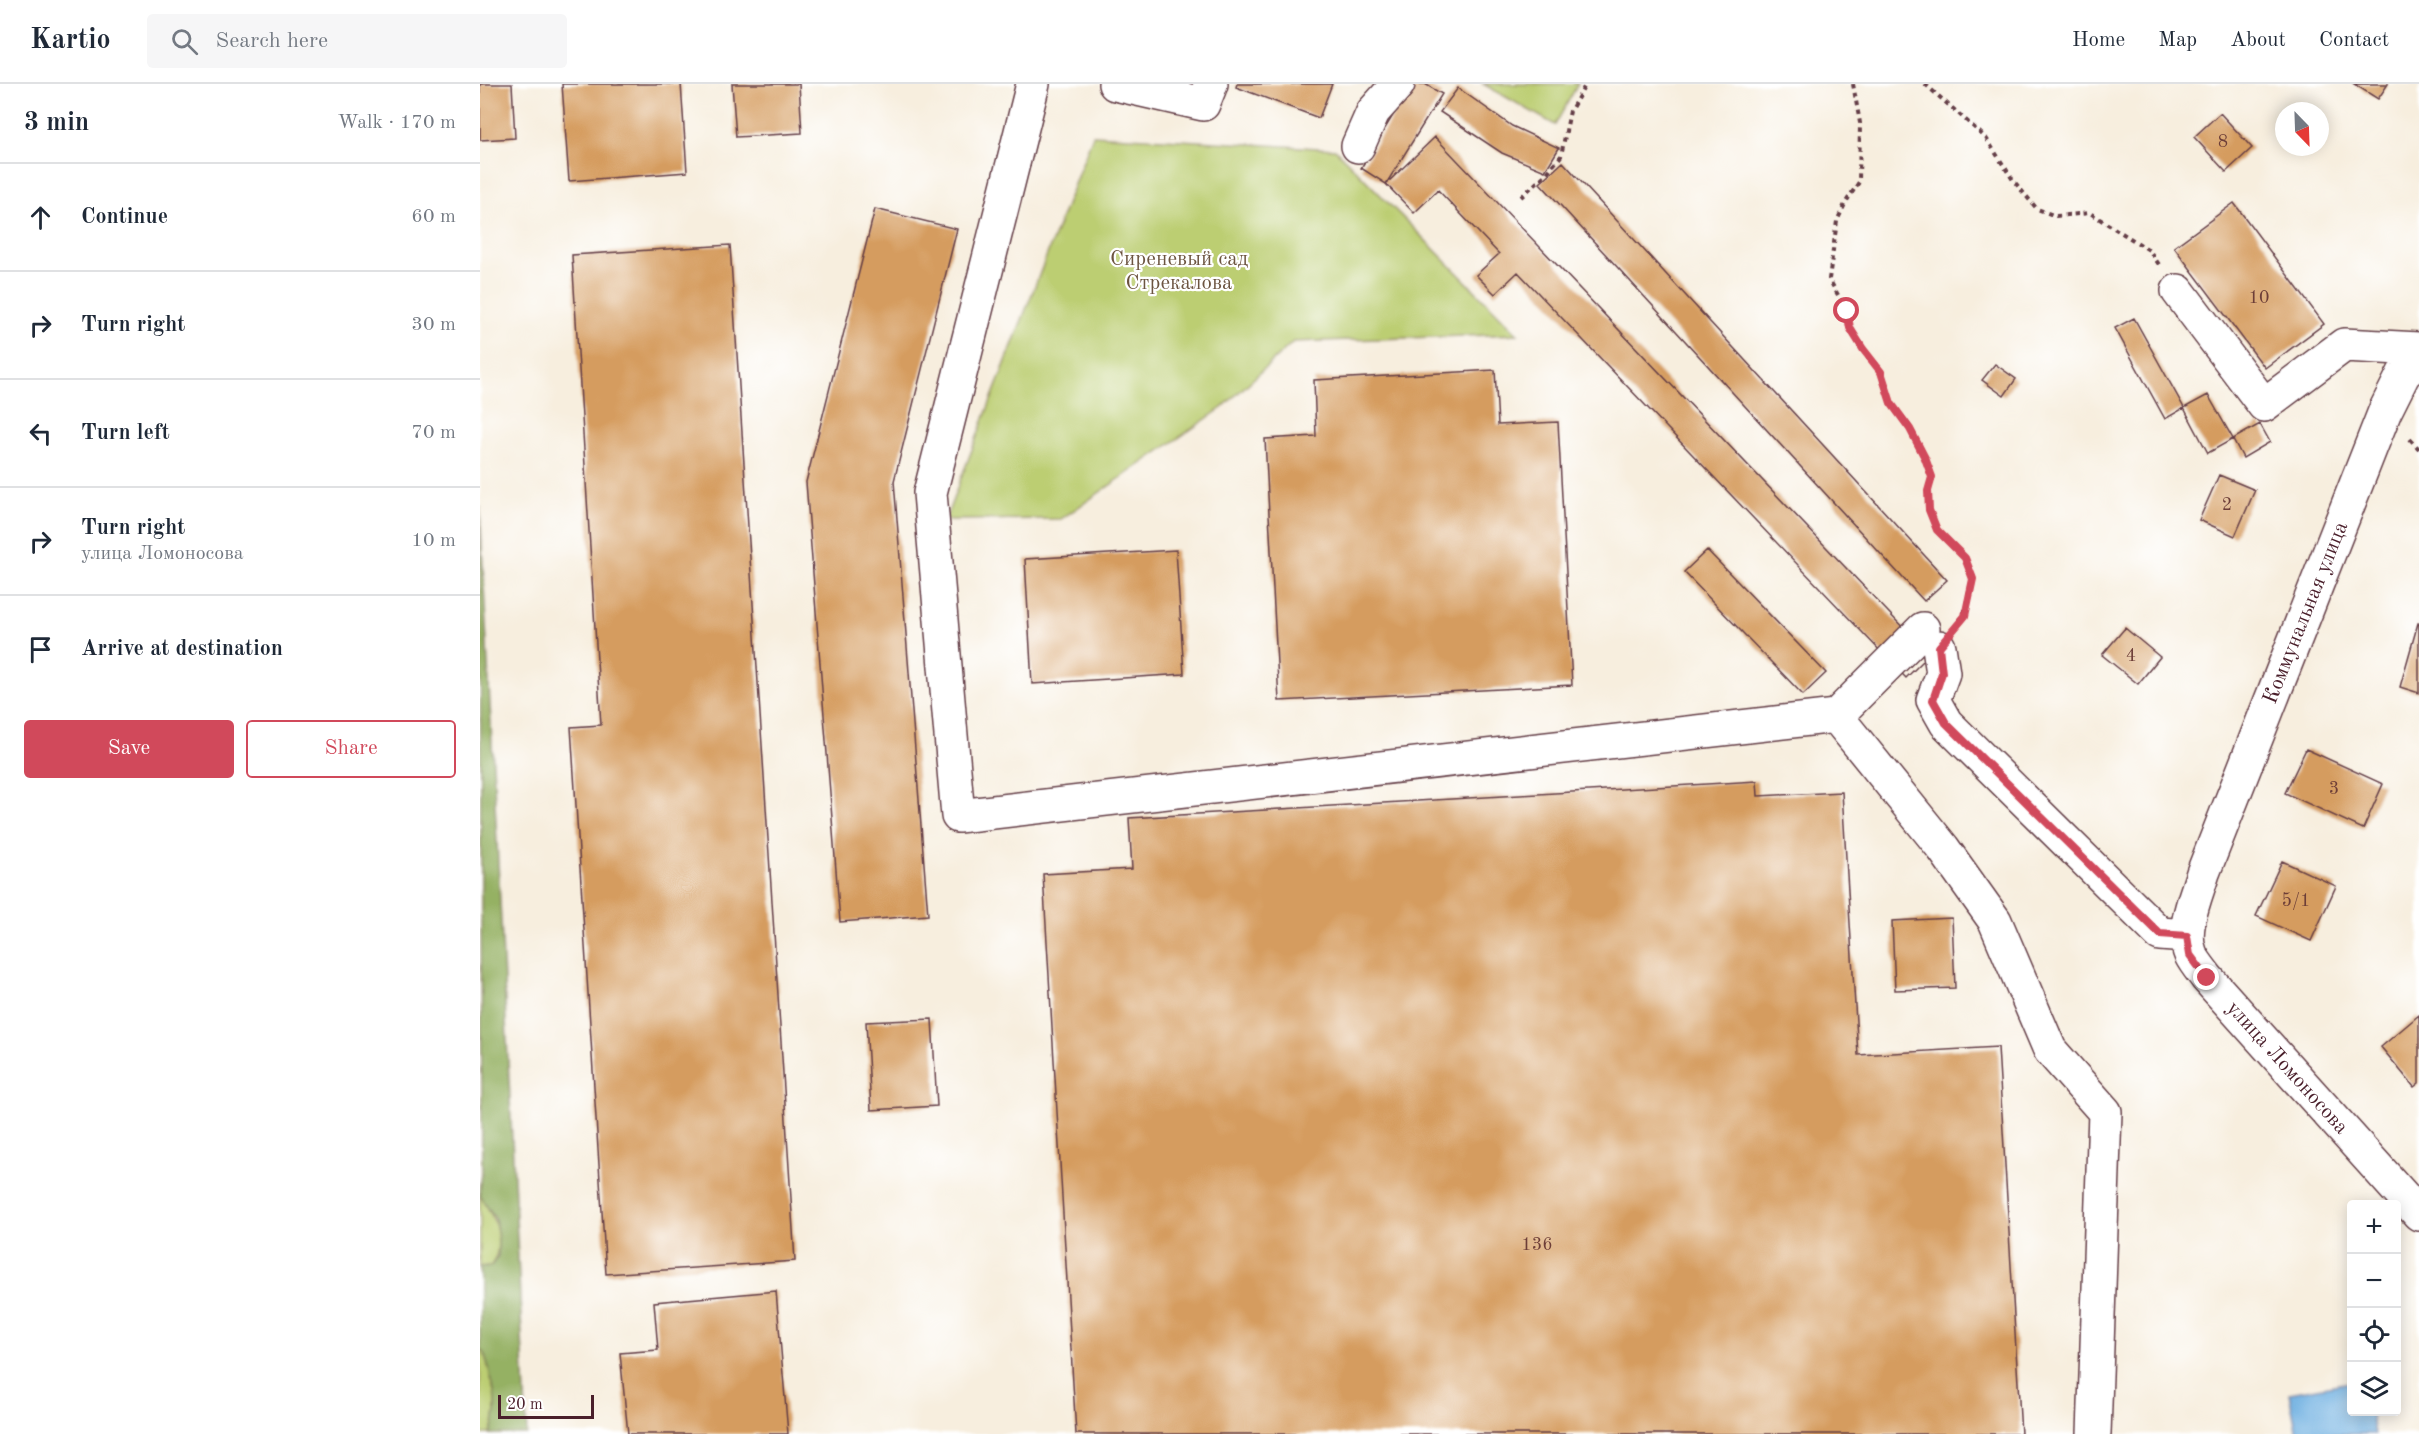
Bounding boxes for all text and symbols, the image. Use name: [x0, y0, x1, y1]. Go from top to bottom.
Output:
search box: [147, 14, 567, 68]
icon: search: [168, 25, 201, 58]
text: Kartio: [30, 27, 111, 55]
text: Search here: [216, 30, 328, 52]
text: Home: [2072, 30, 2125, 51]
text: Map: [2158, 30, 2197, 51]
text: About: [2230, 30, 2286, 51]
text: Contact: [2319, 30, 2389, 51]
north arrow: [2275, 102, 2329, 156]
text: 3 min: [24, 110, 89, 136]
text: Walk · 170 m: [337, 113, 456, 133]
house number: 8: [2218, 133, 2228, 151]
icon: ahead: [24, 201, 57, 234]
text: Continue: [81, 206, 168, 228]
text: 60 m: [411, 207, 456, 227]
park label: Сиреневый сад Стрекалова: [1110, 249, 1249, 294]
house number: 10: [2249, 289, 2269, 307]
route start: [1833, 297, 1859, 323]
icon: right: [24, 309, 57, 342]
text: Turn right: [81, 314, 185, 336]
text: 30 m: [411, 315, 456, 335]
icon: left: [24, 417, 57, 450]
text: Turn left: [81, 422, 170, 444]
text: 70 m: [411, 423, 456, 443]
house number: 2: [2222, 496, 2232, 514]
text: Turn right: [81, 517, 185, 539]
street label: Коммунальная улица: [2260, 519, 2352, 707]
icon: right: [24, 525, 57, 558]
text: 10 m: [411, 531, 456, 551]
text: улица Ломоносова: [81, 544, 244, 564]
icon: arrive: [24, 633, 57, 666]
text: Arrive at destination: [81, 638, 283, 660]
house number: 4: [2126, 647, 2136, 665]
button: Save: [24, 720, 234, 778]
button: Share: [246, 720, 456, 778]
house number: 3: [2329, 780, 2339, 798]
house number: 5/1: [2282, 892, 2310, 910]
route end: [2193, 964, 2219, 990]
street label: улица Ломоносова: [2222, 997, 2352, 1139]
map controls: [2347, 1200, 2401, 1416]
button: +: [2347, 1200, 2401, 1254]
house number: 136: [1521, 1236, 1553, 1254]
button: −: [2347, 1254, 2401, 1308]
button: locate: [2347, 1308, 2401, 1362]
button: layers: [2347, 1362, 2401, 1416]
scale bar: [498, 1392, 594, 1420]
text: 20 m: [507, 1397, 543, 1413]

